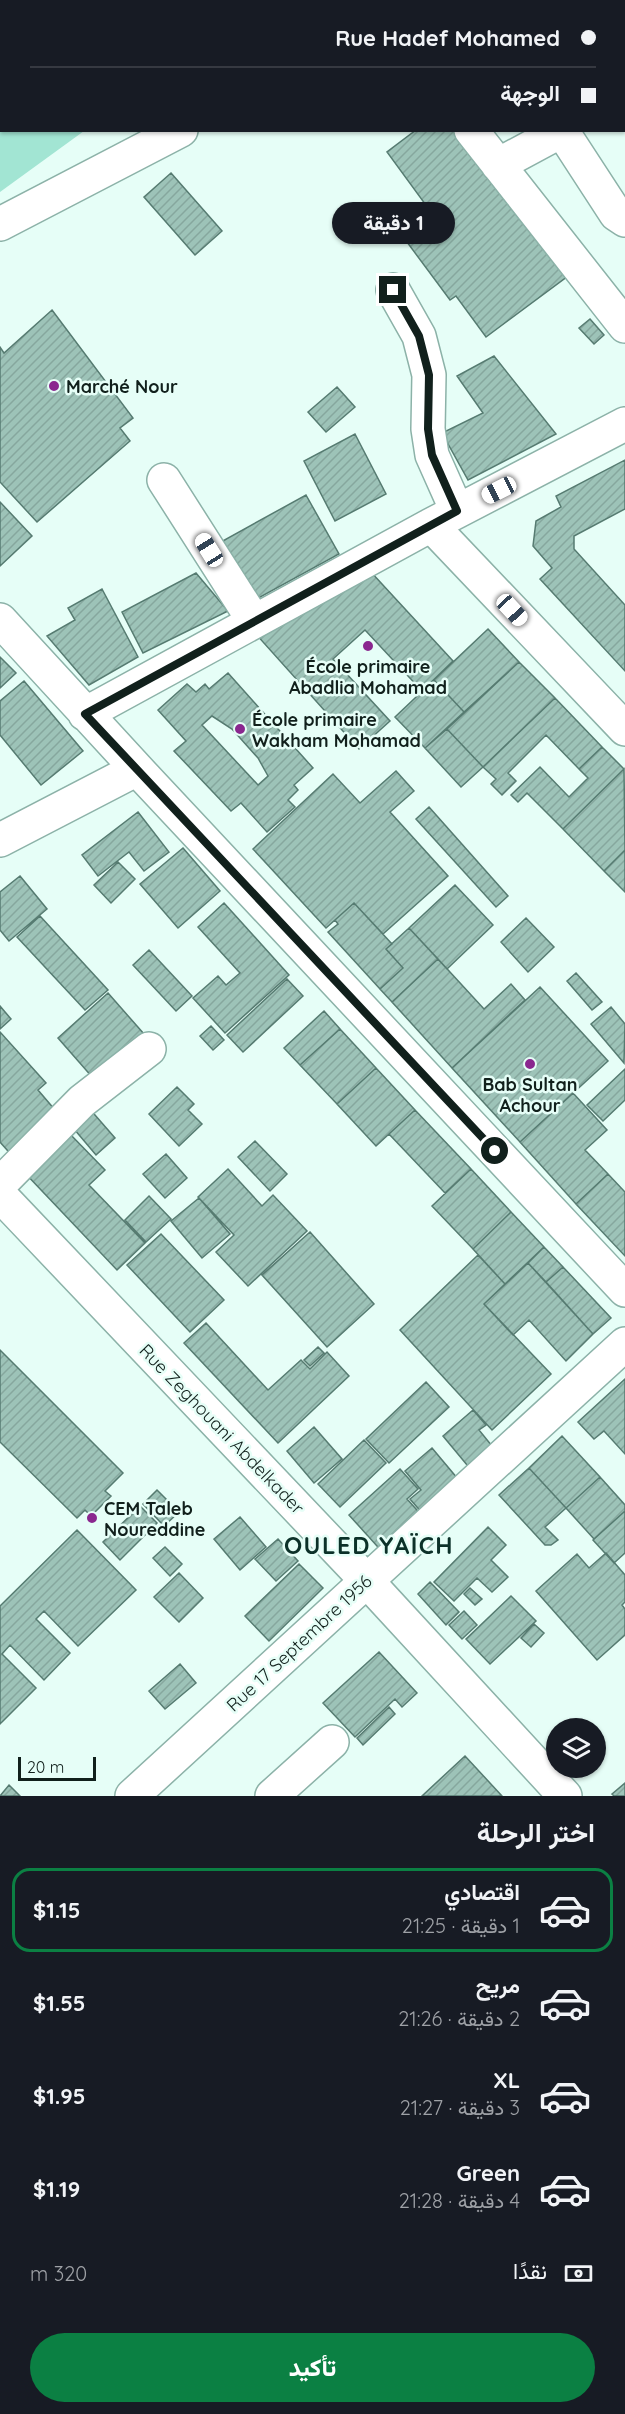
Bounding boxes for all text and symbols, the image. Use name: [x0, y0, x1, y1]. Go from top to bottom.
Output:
text: Rue Hadef Mohamed: [335, 24, 560, 52]
text: الوجهة: [500, 79, 560, 107]
callout: 1 دقيقة: [332, 203, 454, 245]
text: 1 دقيقة: [363, 210, 424, 235]
route end: [379, 276, 406, 303]
place label: Marché Nour: [66, 375, 178, 398]
marker: Marché Nour: [47, 379, 61, 393]
car: [479, 474, 519, 506]
car: [192, 530, 226, 570]
car: [493, 591, 531, 629]
marker: École primaire Abadlia Mohamad: [361, 639, 375, 653]
place label: École primaire Abadlia Mohamad: [289, 655, 447, 699]
place label: École primaire Wakham Mohamad: [252, 708, 421, 752]
marker: École primaire Wakham Mohamad: [233, 722, 247, 736]
marker: Bab Sultan Achour: [523, 1057, 537, 1071]
place label: Bab Sultan Achour: [483, 1073, 577, 1117]
route start: [481, 1137, 508, 1164]
street label: Rue Zeghouani Abdelkader: [135, 1339, 309, 1519]
place label: CEM Taleb Noureddine: [104, 1497, 205, 1541]
marker: CEM Taleb Noureddine: [85, 1511, 99, 1525]
district label: OULED YAÏCH: [284, 1530, 454, 1560]
street label: Rue 17 Septembre 1956: [221, 1569, 377, 1716]
map controls: [546, 1718, 606, 1778]
button: layers: [546, 1718, 606, 1778]
scale bar: [18, 1754, 96, 1782]
text: 20 m: [27, 1757, 64, 1777]
text: اختر الرحلة: [477, 1815, 595, 1849]
text: اقتصادي: [444, 1878, 520, 1906]
icon: car: [538, 1883, 592, 1937]
text: $1.15: [33, 1896, 80, 1924]
text: 1 دقيقة · 21:25: [402, 1913, 520, 1938]
text: مريح: [476, 1971, 520, 1999]
icon: car: [538, 1976, 592, 2030]
text: $1.55: [33, 1989, 86, 2017]
text: 2 دقيقة · 21:26: [398, 2006, 520, 2031]
text: XL: [493, 2066, 520, 2094]
icon: car: [538, 2069, 592, 2123]
text: $1.95: [33, 2082, 85, 2110]
text: 3 دقيقة · 21:27: [400, 2095, 520, 2120]
text: Green: [457, 2159, 520, 2187]
icon: car: [538, 2162, 592, 2216]
text: $1.19: [33, 2175, 80, 2203]
text: 4 دقيقة · 21:28: [399, 2188, 520, 2213]
text: نقدًا: [513, 2257, 547, 2285]
icon: cash: [562, 2257, 595, 2290]
text: 320 m: [30, 2261, 87, 2286]
button: تأكيد: [30, 2333, 595, 2402]

